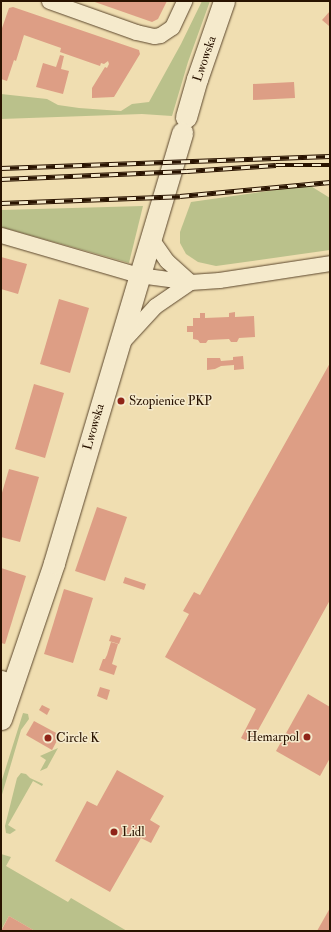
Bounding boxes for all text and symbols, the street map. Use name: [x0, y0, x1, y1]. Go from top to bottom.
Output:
street label: Lwowska: [190, 34, 220, 84]
place label: Szopienice PKP: [129, 393, 212, 409]
marker: Szopienice PKP: [116, 396, 126, 406]
street label: Lwowska: [80, 402, 108, 452]
place label: Hemarpol: [247, 729, 299, 745]
place label: Circle K: [56, 730, 99, 746]
marker: Hemarpol: [302, 732, 312, 742]
marker: Circle K: [43, 733, 53, 743]
place label: Lidl: [122, 824, 145, 840]
marker: Lidl: [109, 827, 119, 837]

